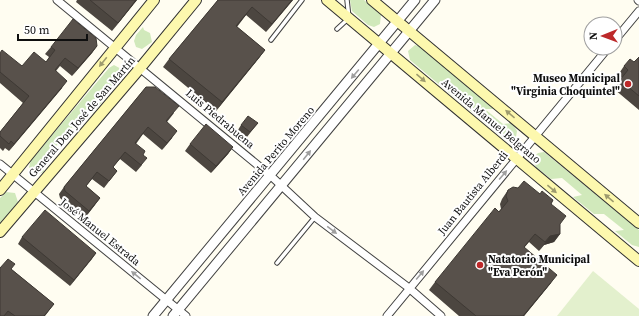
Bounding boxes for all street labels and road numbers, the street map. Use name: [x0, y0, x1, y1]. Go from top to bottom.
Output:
street label: General Don José de San Martín: [25, 53, 139, 181]
street label: Avenida Manuel Belgrano: [438, 75, 544, 167]
street label: Luis Piedrabuena: [182, 86, 258, 153]
street label: Avenida Perito Moreno: [234, 103, 318, 199]
street label: Juan Bautista Alberdi: [434, 148, 512, 239]
street label: José Manuel Estrada: [56, 194, 144, 269]

